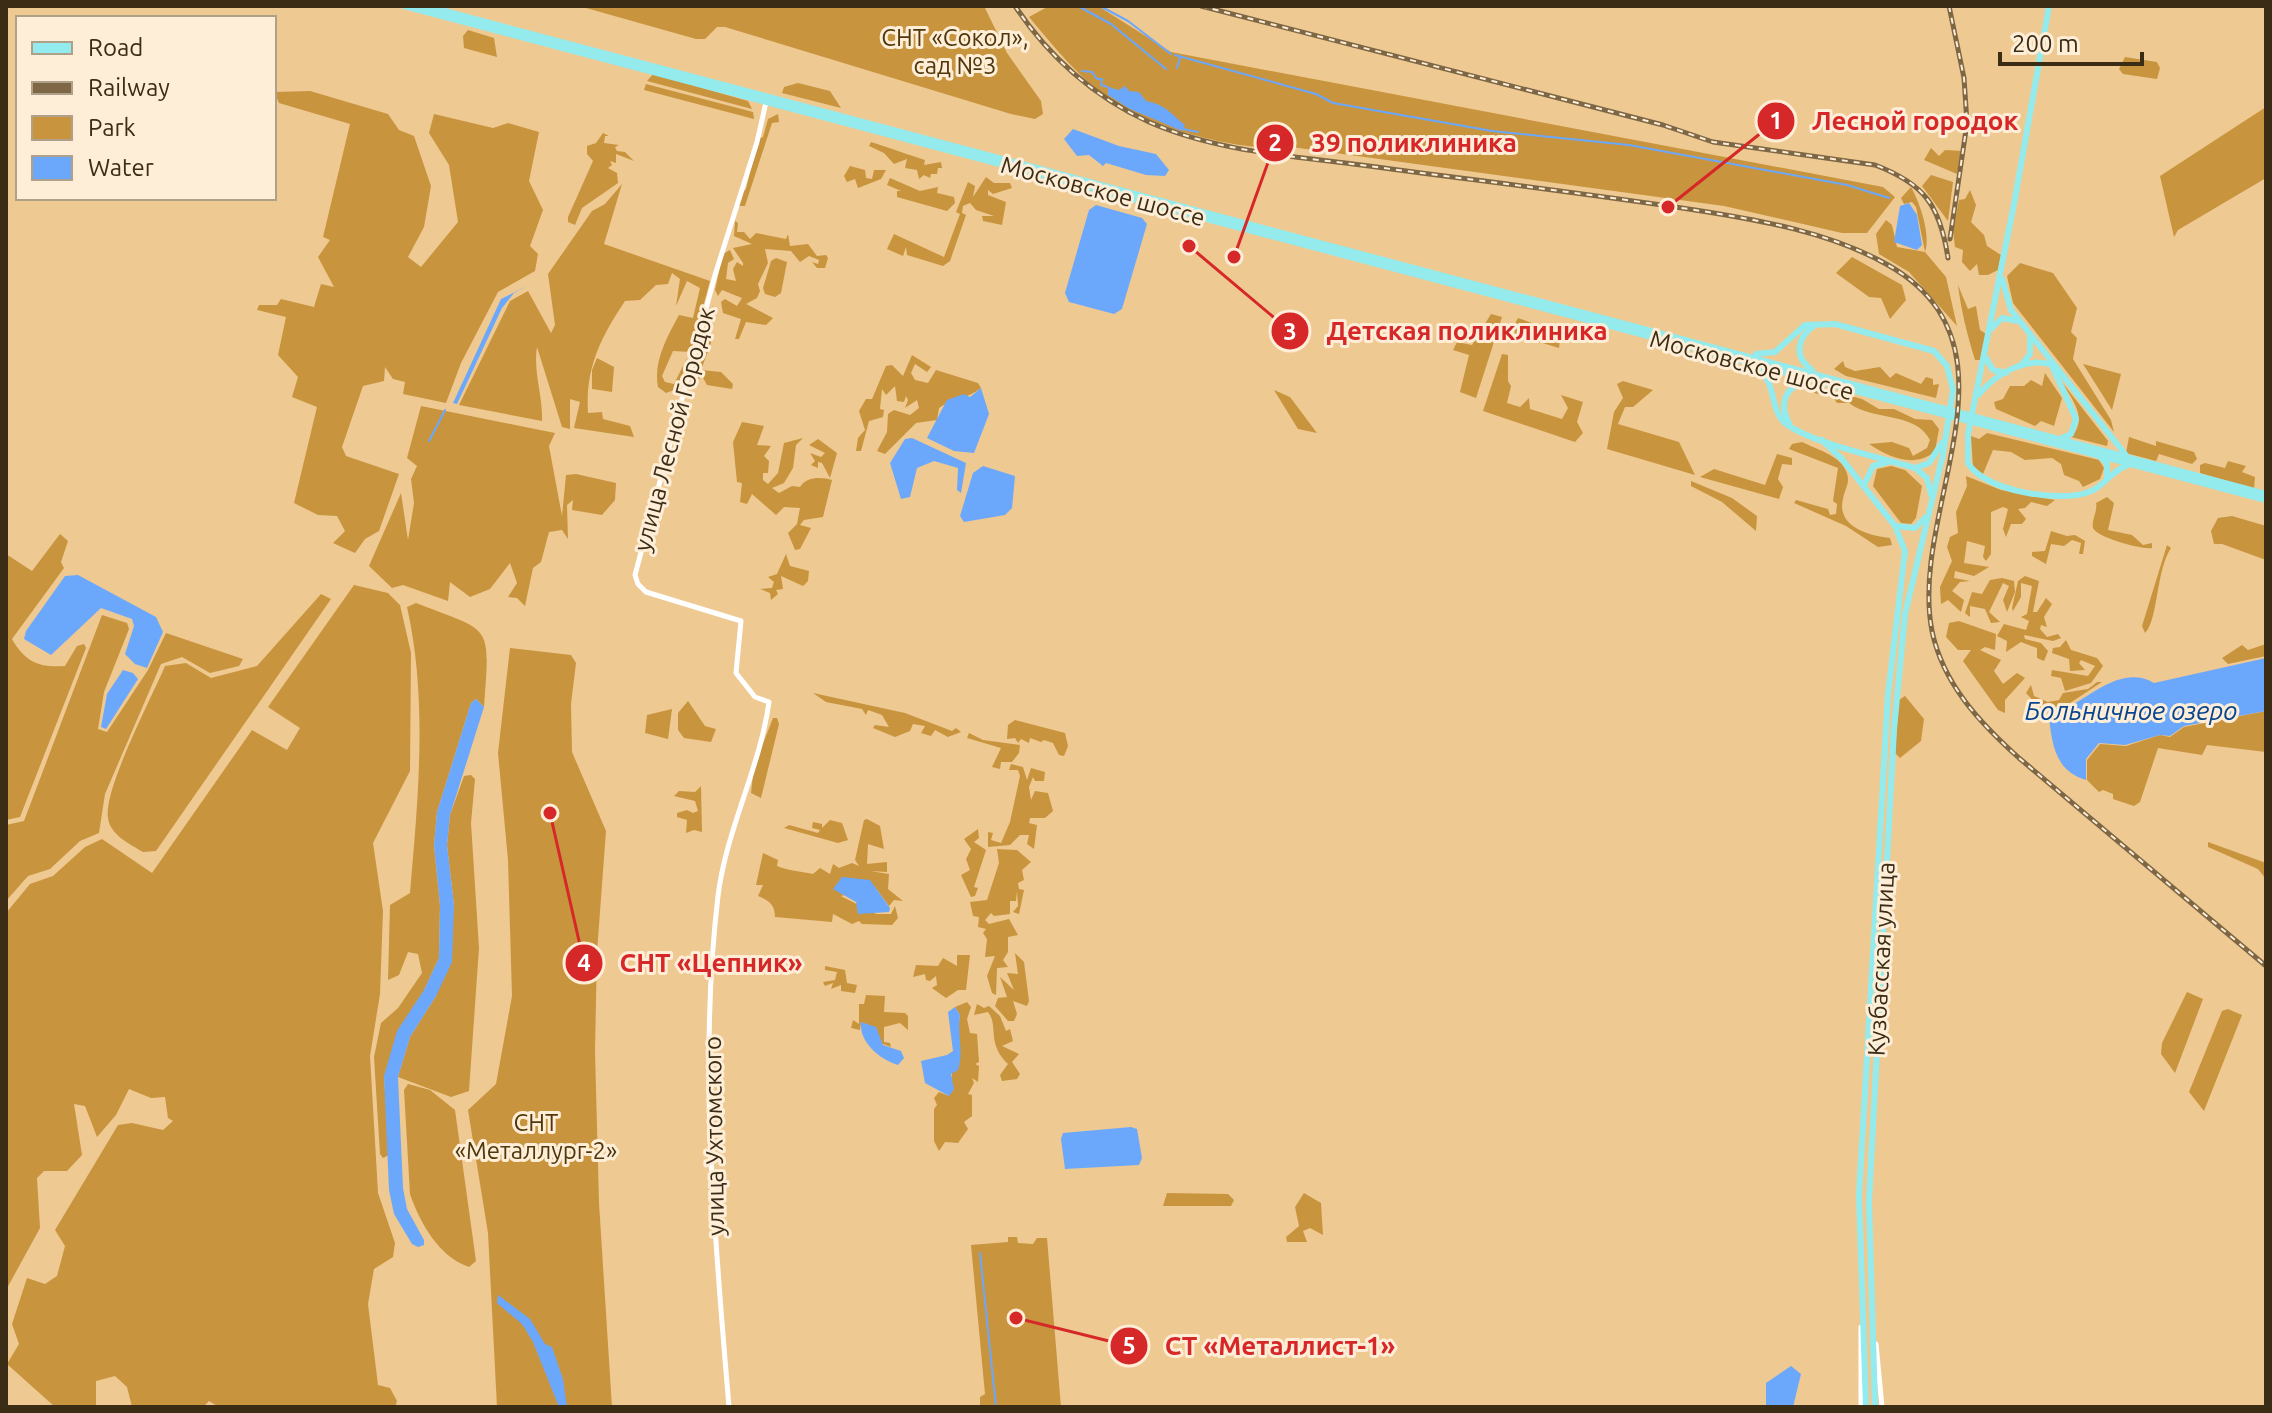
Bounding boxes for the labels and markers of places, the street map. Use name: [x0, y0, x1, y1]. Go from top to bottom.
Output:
callout: Лесной городок: [1756, 96, 2034, 146]
callout: 39 поликлиника: [1255, 118, 1532, 168]
callout: Детская поликлиника: [1270, 306, 1623, 356]
callout: СНТ «Цепник»: [564, 938, 819, 988]
callout: СТ «Металлист-1»: [1109, 1321, 1411, 1371]

